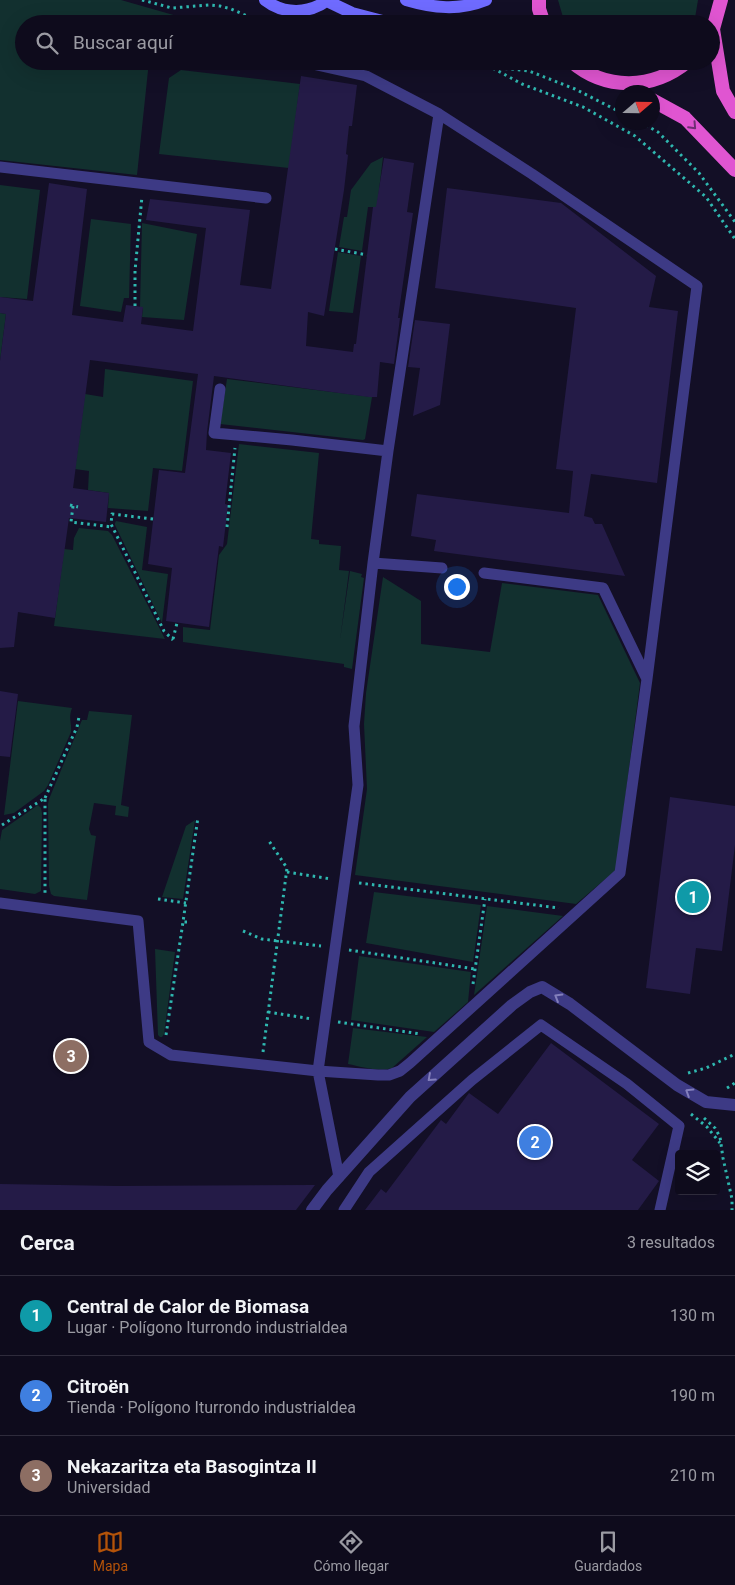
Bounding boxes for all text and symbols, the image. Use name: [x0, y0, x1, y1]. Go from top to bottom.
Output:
search box: [15, 15, 720, 70]
icon: search: [33, 29, 61, 57]
text: Buscar aquí: [73, 31, 173, 54]
north arrow: [615, 85, 660, 130]
one-way arrow: [687, 120, 696, 129]
your location: [444, 574, 470, 600]
pin: 1: [677, 878, 709, 916]
one-way arrow: [554, 993, 563, 1003]
pin: 3: [55, 1037, 87, 1075]
one-way arrow: [427, 1072, 436, 1081]
one-way arrow: [686, 1089, 695, 1098]
pin: 2: [519, 1123, 551, 1161]
map controls: [675, 1150, 720, 1195]
button: layers: [675, 1150, 720, 1195]
text: Cerca: [20, 1231, 75, 1255]
text: 3 resultados: [627, 1233, 715, 1252]
text: Central de Calor de Biomasa: [67, 1295, 309, 1318]
text: 1: [31, 1306, 41, 1325]
text: 130 m: [670, 1306, 715, 1325]
text: Lugar · Polígono Iturrondo industrialdea: [67, 1318, 348, 1337]
text: Citroën: [67, 1375, 129, 1398]
text: 2: [31, 1386, 41, 1405]
text: 190 m: [670, 1386, 715, 1405]
text: Tienda · Polígono Iturrondo industrialdea: [67, 1398, 356, 1417]
text: Nekazaritza eta Basogintza II: [67, 1455, 317, 1478]
text: 3: [31, 1466, 41, 1485]
text: 210 m: [670, 1466, 715, 1485]
text: Universidad: [67, 1478, 151, 1497]
tab: Mapa: [93, 1528, 128, 1574]
tab: Cómo llegar: [313, 1528, 389, 1574]
tab: Guardados: [574, 1528, 642, 1574]

